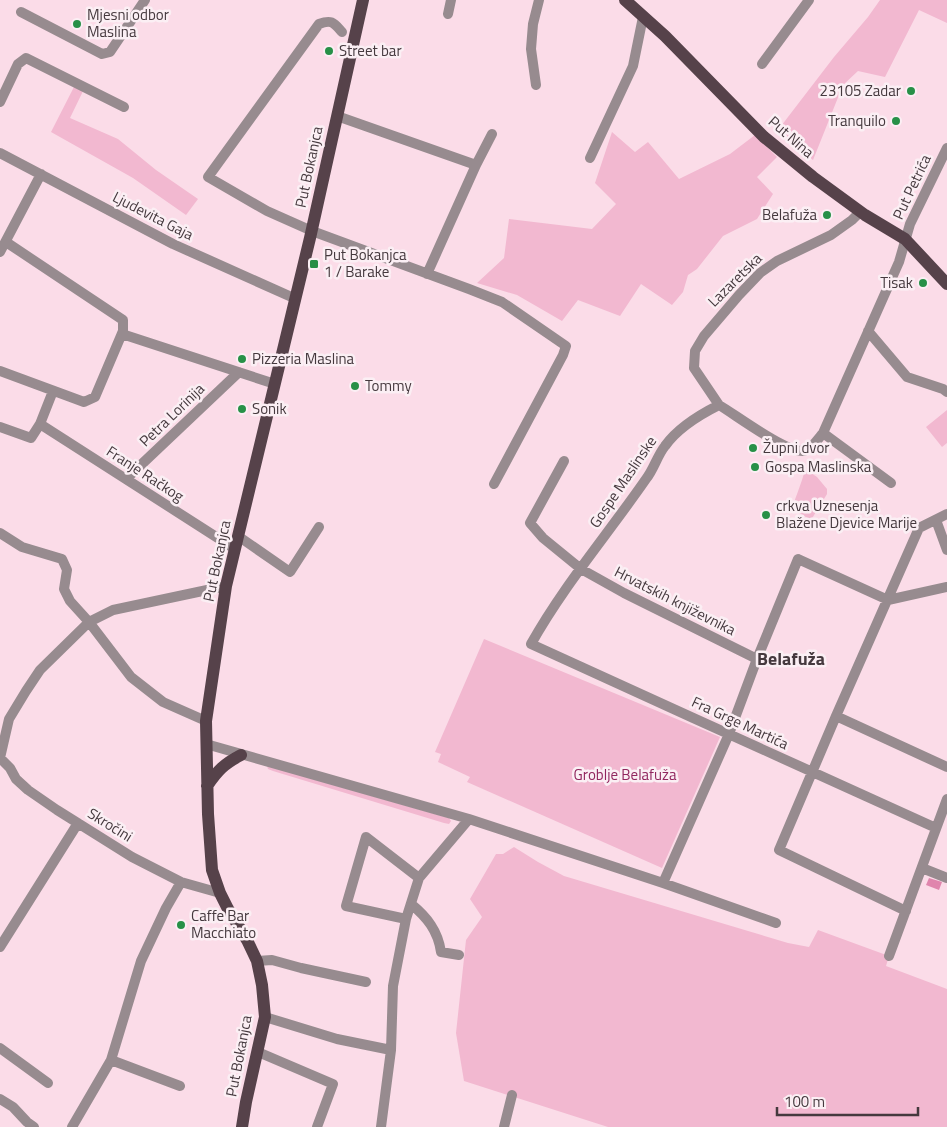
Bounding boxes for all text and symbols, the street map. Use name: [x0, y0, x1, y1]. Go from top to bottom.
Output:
place label: Mjesni odbor Maslina: [87, 3, 169, 43]
marker: Mjesni odbor Maslina: [71, 18, 83, 30]
place label: Street bar: [339, 39, 402, 62]
marker: Street bar: [323, 45, 335, 57]
place label: 23105 Zadar: [820, 79, 901, 102]
marker: 23105 Zadar: [905, 85, 917, 97]
place label: Tranquilo: [828, 109, 886, 132]
street label: Put Nina: [763, 110, 820, 163]
marker: Tranquilo: [890, 115, 902, 127]
street label: Put Bokanjca: [289, 124, 328, 210]
street label: Put Petrića: [886, 150, 937, 223]
street label: Ljudevita Gaja: [109, 185, 198, 246]
place label: Belafuža: [762, 203, 817, 226]
marker: Belafuža: [821, 209, 833, 221]
place label: Put Bokanjca 1 / Barake: [324, 243, 407, 283]
street label: Lazaretska: [702, 247, 767, 312]
marker: Put Bokanjca 1 / Barake: [308, 258, 320, 270]
place label: Tisak: [880, 271, 913, 294]
marker: Tisak: [917, 277, 929, 289]
place label: Pizzeria Maslina: [252, 347, 355, 370]
marker: Pizzeria Maslina: [236, 353, 248, 365]
place label: Tommy: [365, 374, 412, 397]
street label: Petra Lorinija: [134, 377, 210, 452]
marker: Tommy: [349, 380, 361, 392]
place label: Sonik: [252, 397, 287, 420]
marker: Sonik: [236, 403, 248, 415]
street label: Gospe Maslinske: [583, 431, 662, 532]
place label: Župni dvor: [763, 436, 830, 459]
street label: Franje Račkog: [102, 440, 189, 507]
marker: Župni dvor: [747, 442, 759, 454]
place label: Gospa Maslinska: [765, 455, 872, 478]
marker: Gospa Maslinska: [749, 461, 761, 473]
place label: crkva Uznesenja Blažene Djevice Marije: [776, 494, 917, 534]
marker: crkva Uznesenja Blažene Djevice Marije: [760, 509, 772, 521]
street label: Put Bokanjca: [197, 518, 236, 604]
street label: Hrvatskih književnika: [611, 560, 740, 641]
district label: Belafuža: [757, 645, 825, 672]
street label: Fra Grge Martića: [688, 690, 793, 755]
park label: Groblje Belafuža: [574, 763, 677, 786]
street label: Skročini: [83, 802, 137, 847]
place label: Caffe Bar Macchiato: [191, 904, 256, 944]
marker: Caffe Bar Macchiato: [175, 919, 187, 931]
street label: Put Bokanjca: [219, 1013, 258, 1099]
scale bar: [777, 1084, 918, 1116]
text: 100 m: [784, 1090, 825, 1113]

